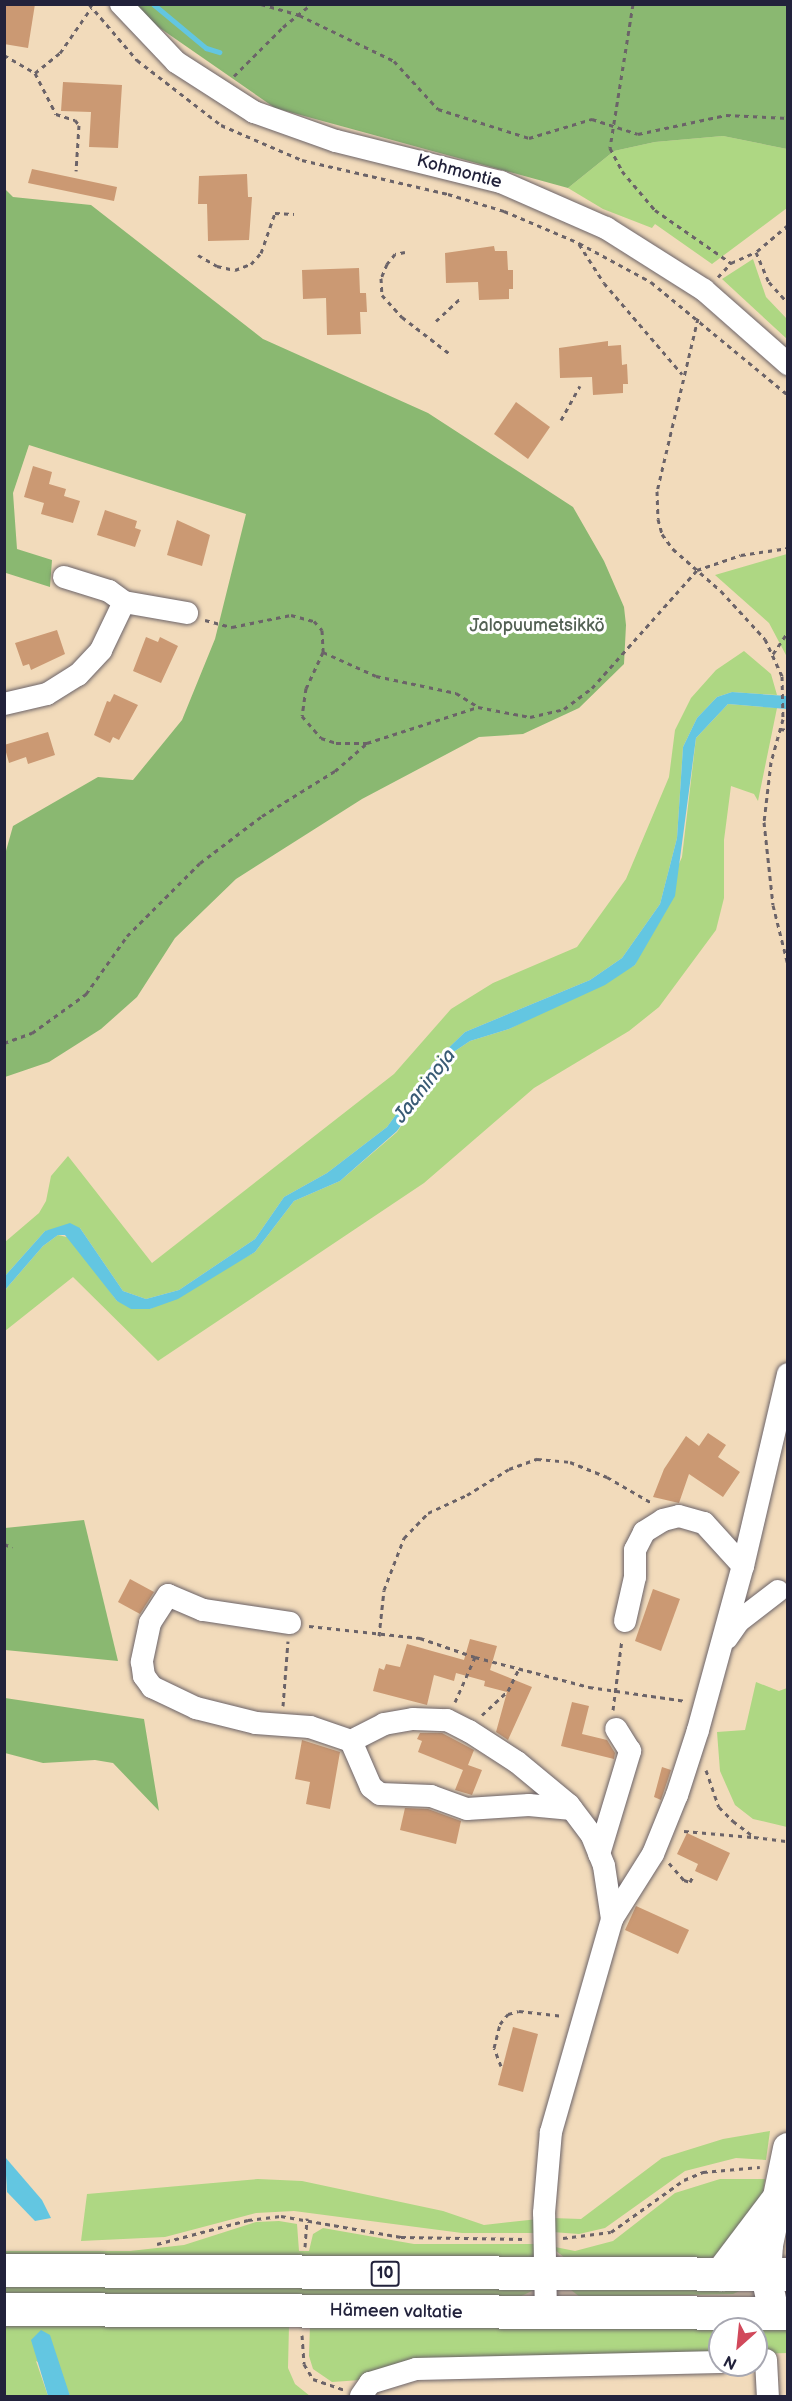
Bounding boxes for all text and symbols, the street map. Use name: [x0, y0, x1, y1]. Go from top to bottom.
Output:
street label: Kohmontie: [414, 150, 504, 194]
park label: Jalopuumetsikkö: [469, 615, 605, 637]
water label: Jaaninoja: [389, 1044, 461, 1128]
road number: 10: [370, 2261, 400, 2287]
street label: Hämeen valtatie: [329, 2300, 463, 2324]
north arrow: [708, 2317, 768, 2377]
text: N: [721, 2351, 740, 2373]

